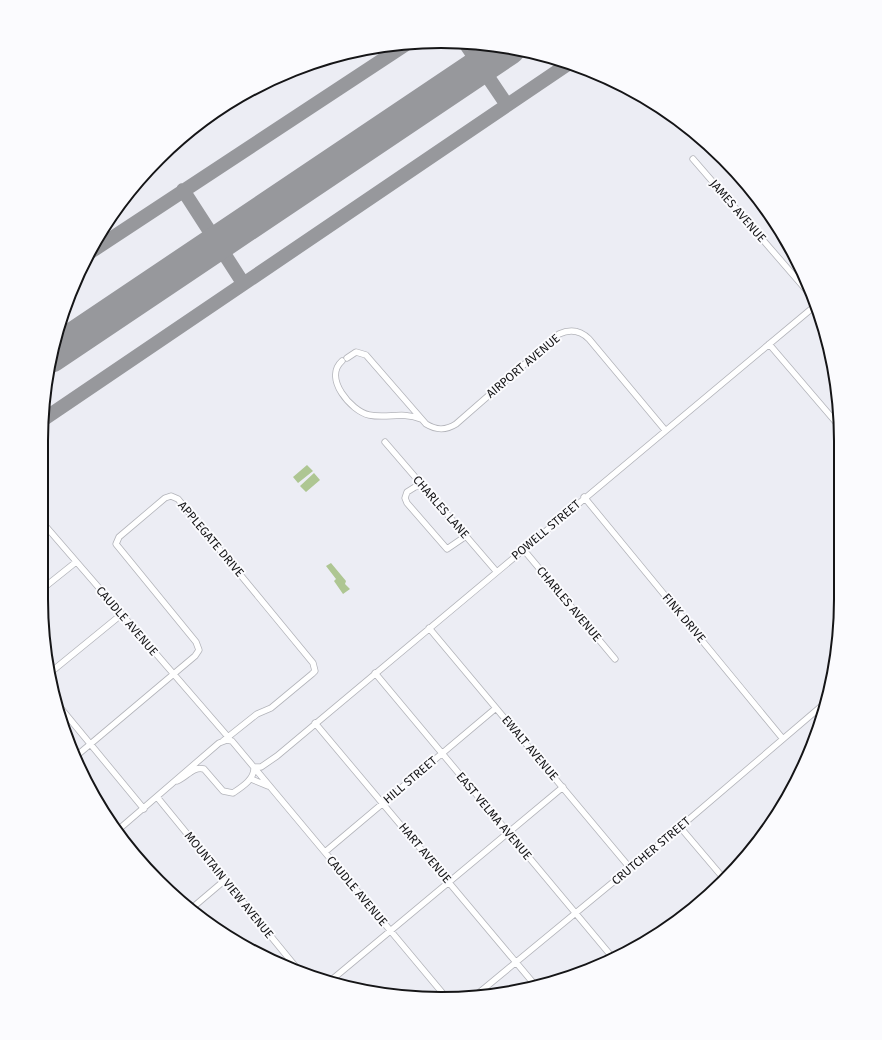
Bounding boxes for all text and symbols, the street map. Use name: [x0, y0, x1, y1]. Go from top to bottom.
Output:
street label: JAMES AVENUE: [707, 177, 769, 245]
street label: AIRPORT AVENUE: [483, 331, 563, 401]
street label: CHARLES LANE: [410, 473, 472, 541]
street label: POWELL STREET: [509, 497, 584, 563]
street label: APPLEGATE DRIVE: [175, 498, 247, 580]
street label: CHARLES AVENUE: [534, 564, 604, 644]
street label: CAUDLE AVENUE: [93, 584, 161, 658]
street label: FINK DRIVE: [660, 591, 708, 645]
street label: EWALT AVENUE: [499, 713, 561, 783]
street label: HILL STREET: [380, 753, 440, 806]
street label: EAST VELMA AVENUE: [453, 769, 535, 863]
street label: CRUTCHER STREET: [609, 814, 694, 888]
street label: HART AVENUE: [396, 820, 454, 886]
street label: MOUNTAIN VIEW AVENUE: [182, 829, 276, 941]
street label: CAUDLE AVENUE: [324, 853, 390, 929]

